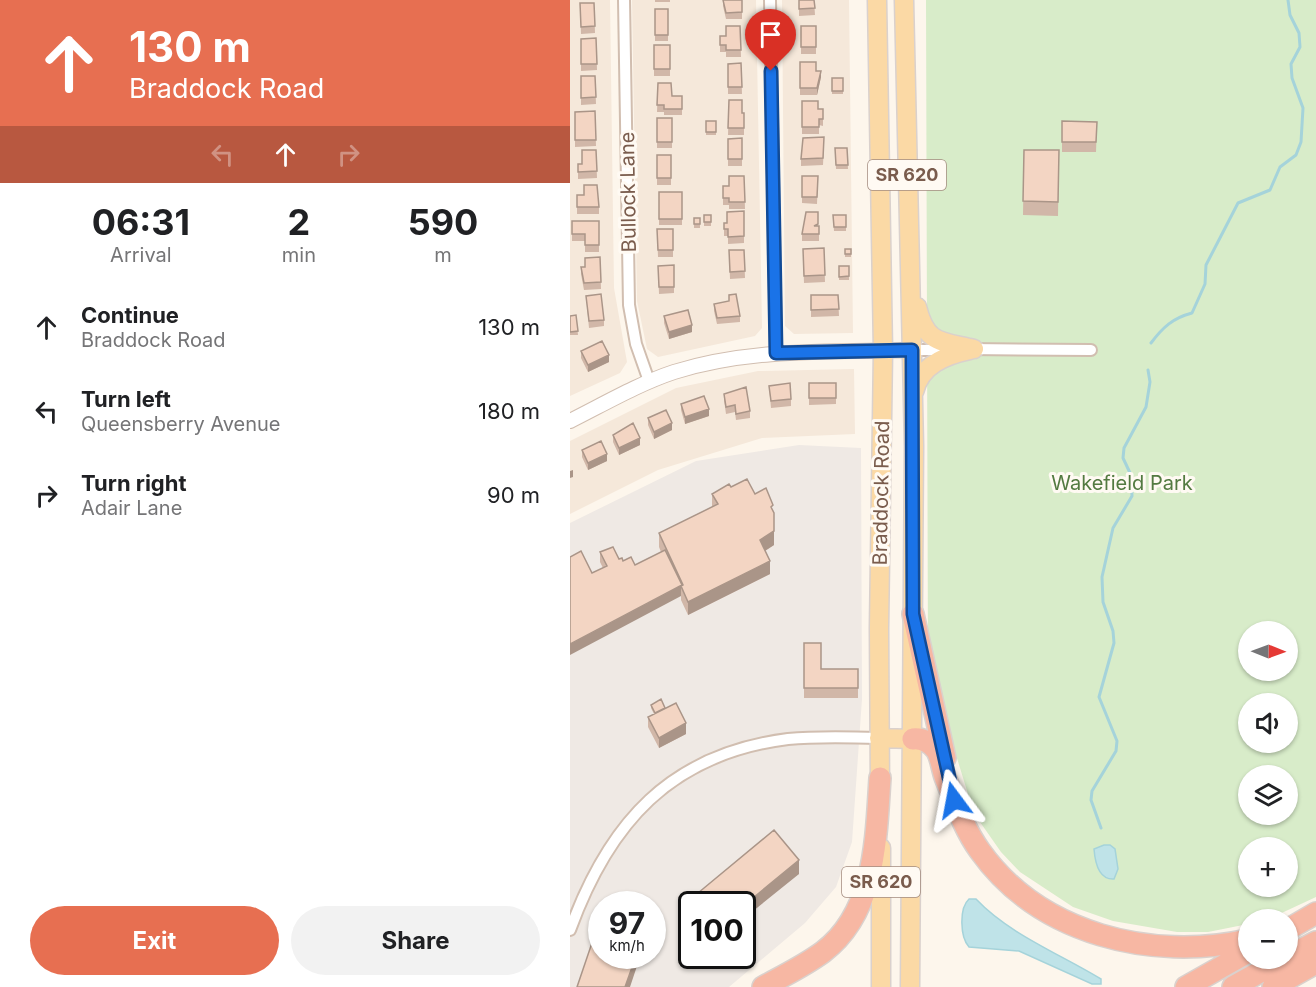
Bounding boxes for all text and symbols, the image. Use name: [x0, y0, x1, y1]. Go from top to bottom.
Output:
pin: [745, 9, 796, 71]
icon: arrive: [754, 18, 787, 51]
text: 130 m: [129, 21, 251, 72]
icon: ahead: [30, 24, 108, 102]
text: Braddock Road: [129, 72, 324, 105]
street label: Bullock Lane: [615, 131, 641, 253]
icon: left: [206, 138, 239, 171]
icon: ahead: [269, 138, 302, 171]
icon: right: [332, 138, 365, 171]
road number: SR 620: [868, 160, 946, 190]
text: 06:31: [92, 200, 190, 244]
text: 2: [288, 200, 310, 244]
text: 590: [408, 200, 478, 244]
text: Arrival: [110, 243, 172, 267]
text: min: [282, 243, 316, 267]
text: m: [434, 243, 452, 267]
text: Continue: [81, 302, 179, 328]
icon: ahead: [30, 311, 63, 344]
text: 130 m: [478, 314, 540, 340]
text: Braddock Road: [81, 328, 226, 352]
text: Turn left: [81, 386, 171, 412]
icon: left: [30, 395, 63, 428]
text: 180 m: [478, 398, 540, 424]
text: Queensberry Avenue: [81, 412, 281, 436]
street label: Braddock Road: [868, 420, 894, 566]
text: Turn right: [81, 470, 187, 496]
park label: Wakefield Park: [1051, 471, 1193, 495]
icon: right: [30, 479, 63, 512]
text: 90 m: [487, 482, 540, 508]
text: Adair Lane: [81, 496, 182, 520]
north arrow: [1238, 621, 1298, 681]
map controls: [1238, 621, 1298, 969]
button: sound: [1238, 693, 1298, 753]
button: layers: [1238, 765, 1298, 825]
position arrow: [922, 768, 986, 832]
button: +: [1238, 837, 1298, 897]
road number: SR 620: [842, 867, 920, 897]
speed limit sign: 100: [678, 891, 756, 969]
text: 97: [609, 905, 645, 941]
button: Exit: [30, 906, 279, 975]
button: Share: [291, 906, 540, 975]
button: −: [1238, 909, 1298, 969]
text: km/h: [609, 936, 645, 955]

